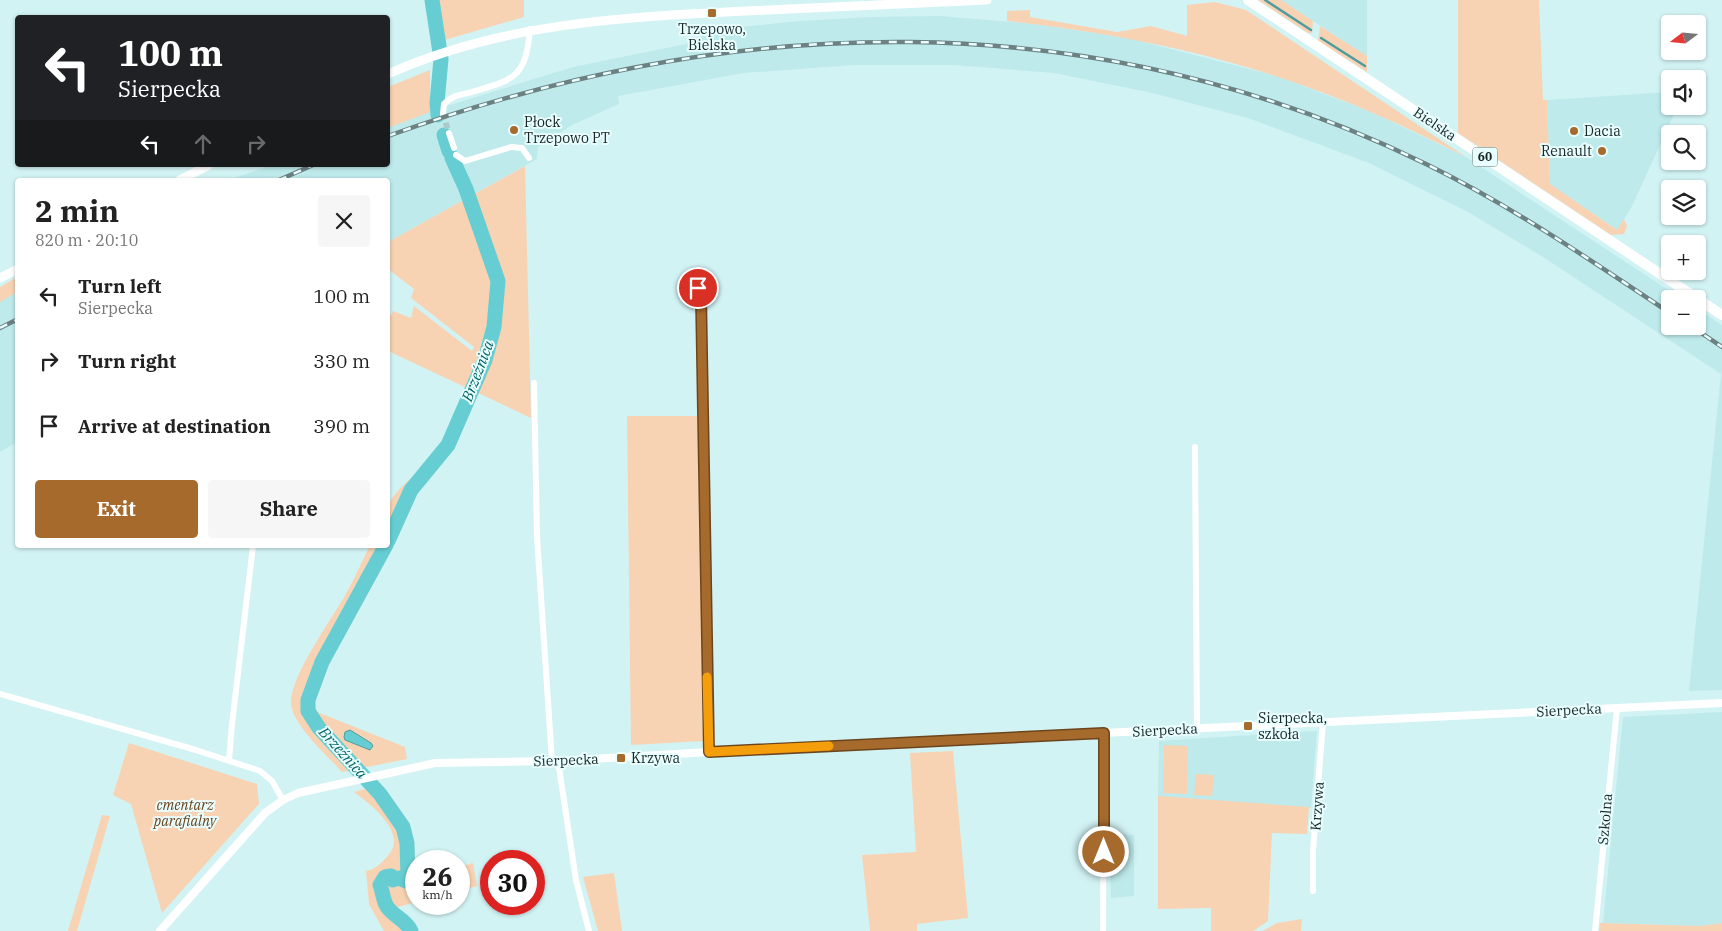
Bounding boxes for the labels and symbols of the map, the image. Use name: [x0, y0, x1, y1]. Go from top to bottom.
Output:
marker: Trzepowo, Bielska: [706, 7, 718, 19]
north arrow: [1661, 15, 1706, 60]
place label: Trzepowo, Bielska: [678, 20, 746, 54]
street label: Bielska: [1410, 103, 1460, 145]
place label: Płock Trzepowo PT: [524, 113, 610, 147]
place label: Dacia: [1584, 122, 1621, 140]
marker: Płock Trzepowo PT: [508, 124, 520, 136]
marker: Dacia: [1568, 125, 1580, 137]
place label: Renault: [1541, 142, 1592, 160]
marker: Renault: [1596, 145, 1608, 157]
road number: 60: [1472, 148, 1498, 166]
pin: [677, 267, 719, 309]
water label: Brzeźnica: [457, 337, 498, 405]
street label: Sierpecka: [1536, 699, 1603, 721]
place label: Sierpecka, szkoła: [1258, 709, 1327, 743]
street label: Sierpecka: [1132, 719, 1199, 741]
marker: Sierpecka, szkoła: [1242, 720, 1254, 732]
water label: Brzeźnica: [314, 722, 372, 783]
place label: Krzywa: [631, 749, 681, 767]
street label: Sierpecka: [533, 750, 599, 770]
marker: Krzywa: [615, 752, 627, 764]
street label: Krzywa: [1306, 780, 1328, 831]
street label: Szkolna: [1594, 792, 1616, 846]
park label: cmentarz parafialny: [152, 796, 218, 830]
position arrow: [1077, 825, 1129, 877]
speed limit sign: 30: [480, 850, 545, 915]

